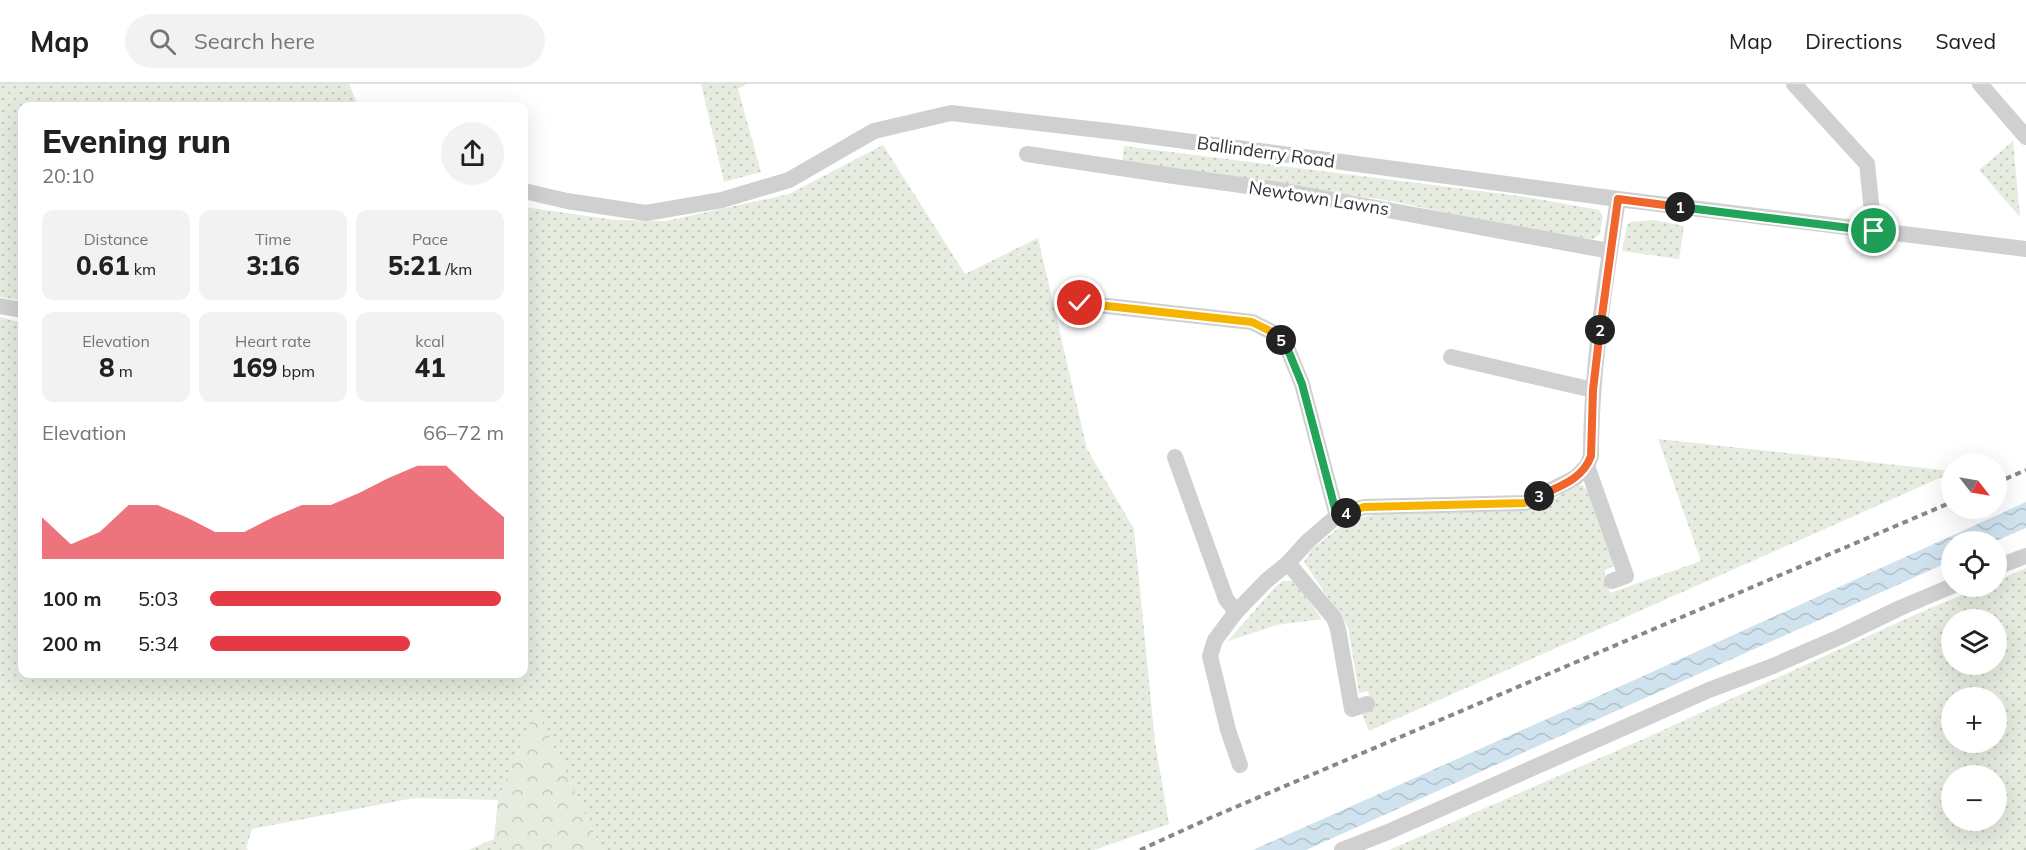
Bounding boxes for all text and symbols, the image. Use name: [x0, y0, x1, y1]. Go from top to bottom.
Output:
search box: [125, 14, 545, 68]
text: Map: [30, 24, 89, 59]
icon: search: [146, 25, 179, 58]
text: Search here: [194, 27, 315, 55]
text: Map: [1729, 28, 1772, 54]
text: Directions: [1805, 28, 1902, 54]
text: Saved: [1935, 28, 1996, 54]
text: Evening run: [42, 120, 231, 161]
button: share: [441, 122, 504, 185]
street label: Ballinderry Road: [1196, 131, 1336, 173]
text: 20:10: [42, 163, 95, 188]
street label: Newtown Lawns: [1247, 176, 1391, 220]
pin: 1: [1665, 192, 1695, 222]
text: 1: [1675, 197, 1685, 217]
pin: [1848, 205, 1899, 256]
icon: arrive: [1857, 214, 1890, 247]
text: Distance: [84, 229, 148, 249]
text: Time: [255, 229, 291, 249]
text: Pace: [412, 229, 448, 249]
text: 0.61: [76, 249, 130, 282]
text: 3:16: [246, 249, 300, 282]
text: 5:21: [388, 249, 441, 282]
text: km: [130, 259, 156, 279]
text: /km: [441, 259, 472, 279]
pin: [1054, 277, 1105, 328]
icon: check: [1063, 286, 1096, 319]
pin: 2: [1585, 315, 1615, 345]
text: 2: [1595, 320, 1605, 340]
pin: 5: [1266, 325, 1296, 355]
text: 5: [1276, 330, 1286, 350]
text: Elevation: [82, 331, 150, 351]
text: Heart rate: [235, 331, 311, 351]
text: kcal: [415, 331, 445, 351]
text: 8: [99, 351, 115, 384]
text: 169: [231, 351, 278, 384]
text: 41: [414, 351, 446, 384]
text: m: [115, 361, 133, 381]
text: bpm: [278, 361, 315, 381]
text: Elevation: [42, 420, 127, 445]
text: 66–72 m: [423, 420, 504, 445]
north arrow: [1941, 453, 2007, 519]
map controls: [1941, 453, 2007, 831]
pin: 3: [1524, 481, 1554, 511]
text: 3: [1534, 486, 1544, 506]
pin: 4: [1331, 498, 1361, 528]
text: 4: [1341, 503, 1351, 523]
button: locate: [1941, 531, 2007, 597]
text: 100 m: [42, 586, 101, 611]
text: 5:03: [138, 586, 179, 611]
button: layers: [1941, 609, 2007, 675]
text: 200 m: [42, 631, 101, 656]
text: 5:34: [138, 631, 179, 656]
button: +: [1941, 687, 2007, 753]
button: −: [1941, 765, 2007, 831]

